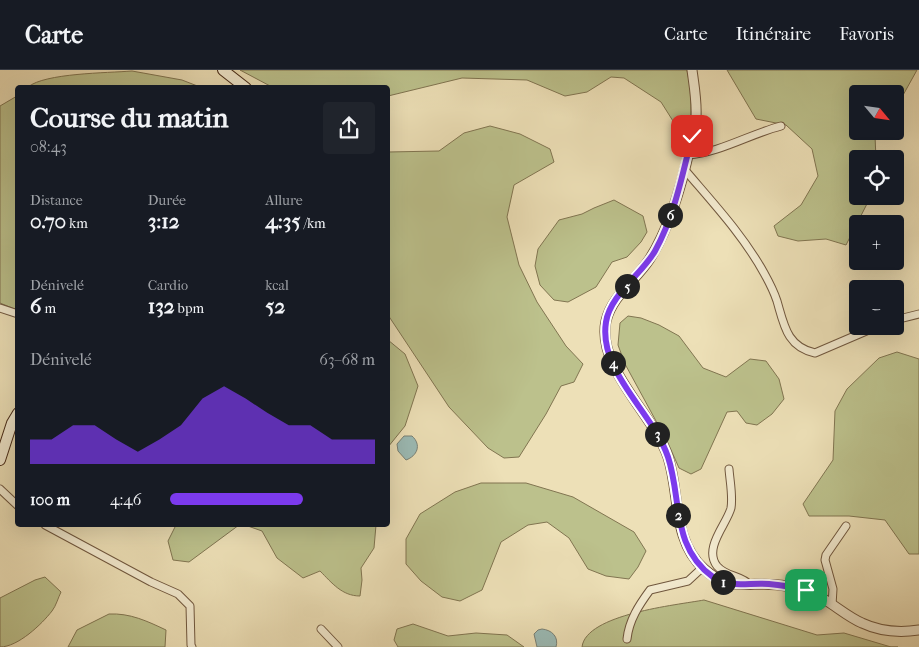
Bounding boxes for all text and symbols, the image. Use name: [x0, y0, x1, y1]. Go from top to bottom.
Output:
text: Carte: [25, 21, 83, 49]
text: Carte: [664, 24, 708, 45]
text: Itinéraire: [736, 24, 811, 45]
text: Favoris: [839, 24, 894, 45]
north arrow: [849, 85, 904, 140]
map controls: [849, 85, 904, 335]
text: Course du matin: [30, 101, 229, 134]
button: share: [323, 102, 375, 154]
pin: [671, 115, 713, 157]
icon: check: [678, 122, 706, 150]
text: 08:43: [30, 137, 67, 156]
button: locate: [849, 150, 904, 205]
text: Distance: [30, 192, 83, 209]
text: Durée: [148, 192, 186, 209]
text: Allure: [265, 192, 303, 209]
pin: 6: [658, 202, 682, 228]
text: 6: [667, 207, 674, 224]
text: 0.70: [30, 209, 66, 233]
text: 3:12: [148, 209, 180, 233]
text: 4:35: [265, 209, 301, 233]
text: km: [66, 215, 88, 232]
text: /km: [301, 215, 326, 232]
button: +: [849, 215, 904, 270]
pin: 5: [614, 274, 640, 298]
text: Dénivelé: [30, 277, 84, 294]
text: Cardio: [148, 277, 188, 294]
text: kcal: [265, 277, 289, 294]
text: 5: [624, 278, 631, 295]
button: −: [849, 280, 904, 335]
text: 6: [30, 294, 41, 318]
text: 132: [148, 294, 175, 318]
text: 52: [265, 294, 285, 318]
text: m: [41, 300, 56, 317]
text: bpm: [175, 300, 204, 317]
text: Dénivelé: [30, 350, 92, 369]
text: 63–68 m: [319, 350, 375, 369]
pin: 4: [600, 350, 626, 376]
text: 4: [609, 355, 618, 372]
pin: 3: [644, 422, 670, 446]
text: 3: [655, 426, 660, 443]
text: 100 m: [30, 490, 70, 509]
text: 4:46: [110, 490, 141, 509]
pin: 2: [666, 502, 690, 528]
text: 2: [675, 507, 682, 524]
pin: [785, 569, 827, 611]
pin: 1: [710, 570, 736, 594]
text: 1: [721, 574, 726, 591]
icon: arrive: [792, 576, 820, 604]

